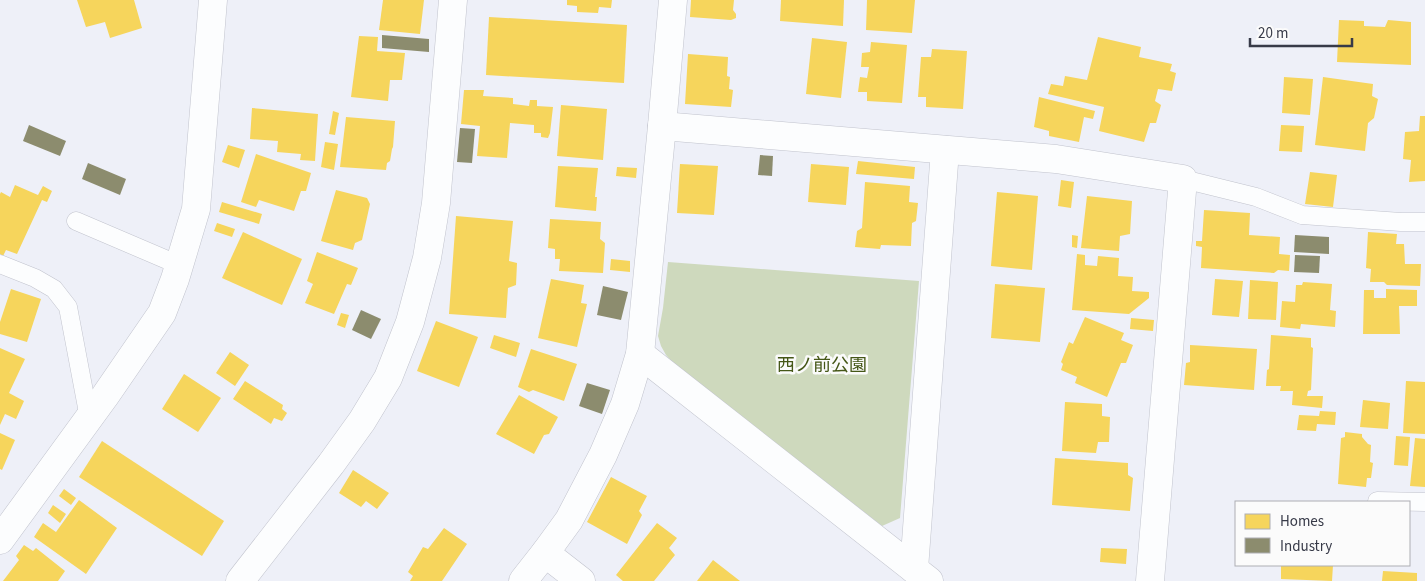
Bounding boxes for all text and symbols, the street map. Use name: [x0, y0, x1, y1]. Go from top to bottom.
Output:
scale bar: [1250, 15, 1352, 47]
text: 20 m: [1258, 23, 1288, 44]
park label: 西ノ前公園: [777, 353, 867, 378]
legend: [1235, 501, 1410, 566]
text: Homes: [1280, 511, 1324, 532]
text: Industry: [1280, 536, 1332, 557]

